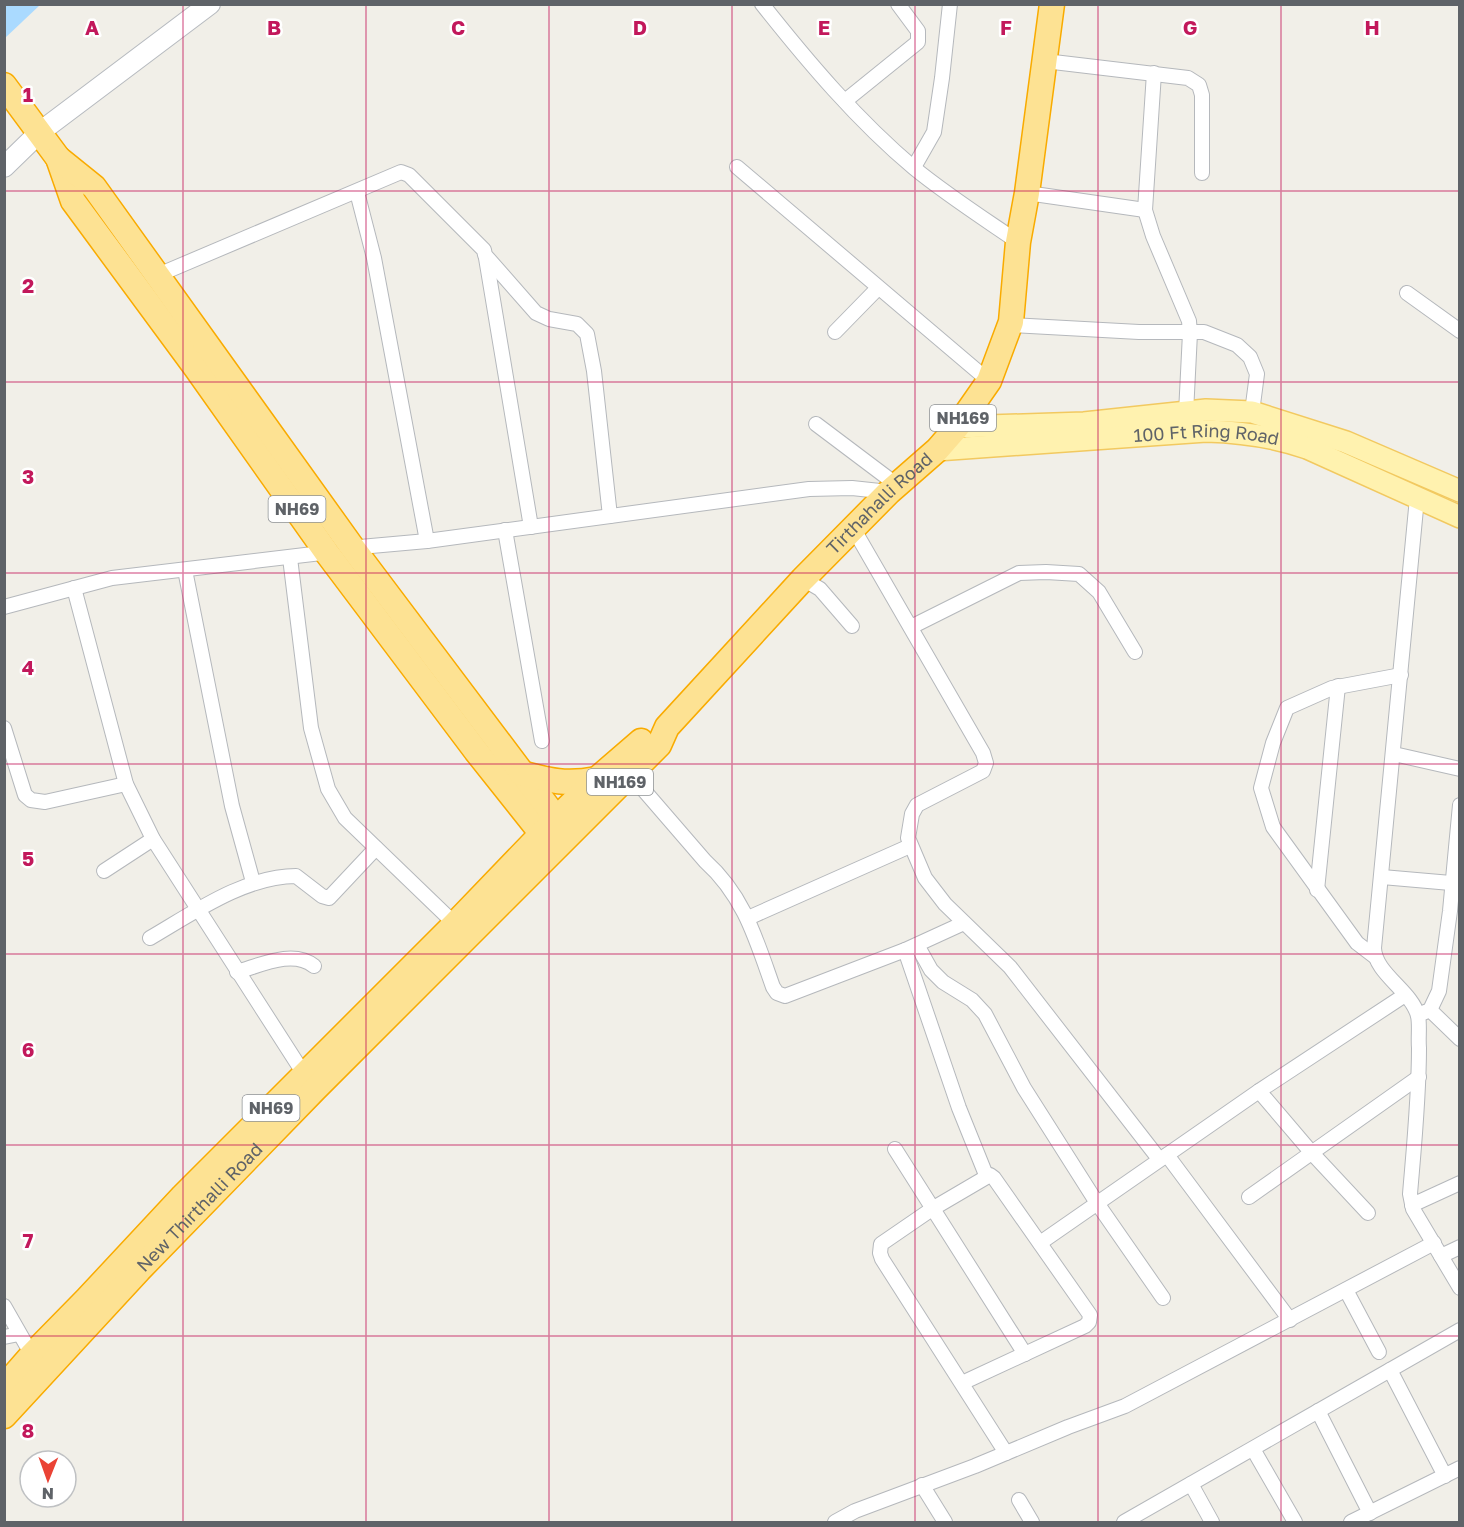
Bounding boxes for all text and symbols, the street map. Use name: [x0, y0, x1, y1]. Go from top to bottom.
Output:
text: A: [85, 15, 99, 39]
text: B: [267, 15, 281, 39]
text: C: [451, 15, 465, 39]
text: D: [633, 15, 647, 39]
text: E: [818, 15, 830, 39]
text: F: [1000, 15, 1012, 39]
text: G: [1183, 15, 1197, 39]
text: H: [1364, 15, 1380, 39]
text: 1: [23, 82, 33, 106]
text: 2: [22, 273, 34, 297]
road number: NH169: [930, 405, 996, 431]
street label: 100 Ft Ring Road: [1133, 419, 1281, 449]
street label: Tirthahalli Road: [822, 447, 936, 559]
text: 3: [22, 464, 34, 488]
road number: NH69: [268, 496, 326, 522]
text: 4: [22, 655, 34, 679]
road number: NH169: [587, 769, 653, 795]
text: 5: [22, 846, 34, 870]
text: 6: [22, 1037, 34, 1061]
road number: NH69: [242, 1095, 300, 1121]
street label: New Thirthalli Road: [132, 1138, 267, 1276]
text: 7: [23, 1228, 34, 1252]
text: 8: [22, 1418, 34, 1442]
north arrow: [18, 1449, 78, 1509]
text: N: [41, 1484, 54, 1504]

